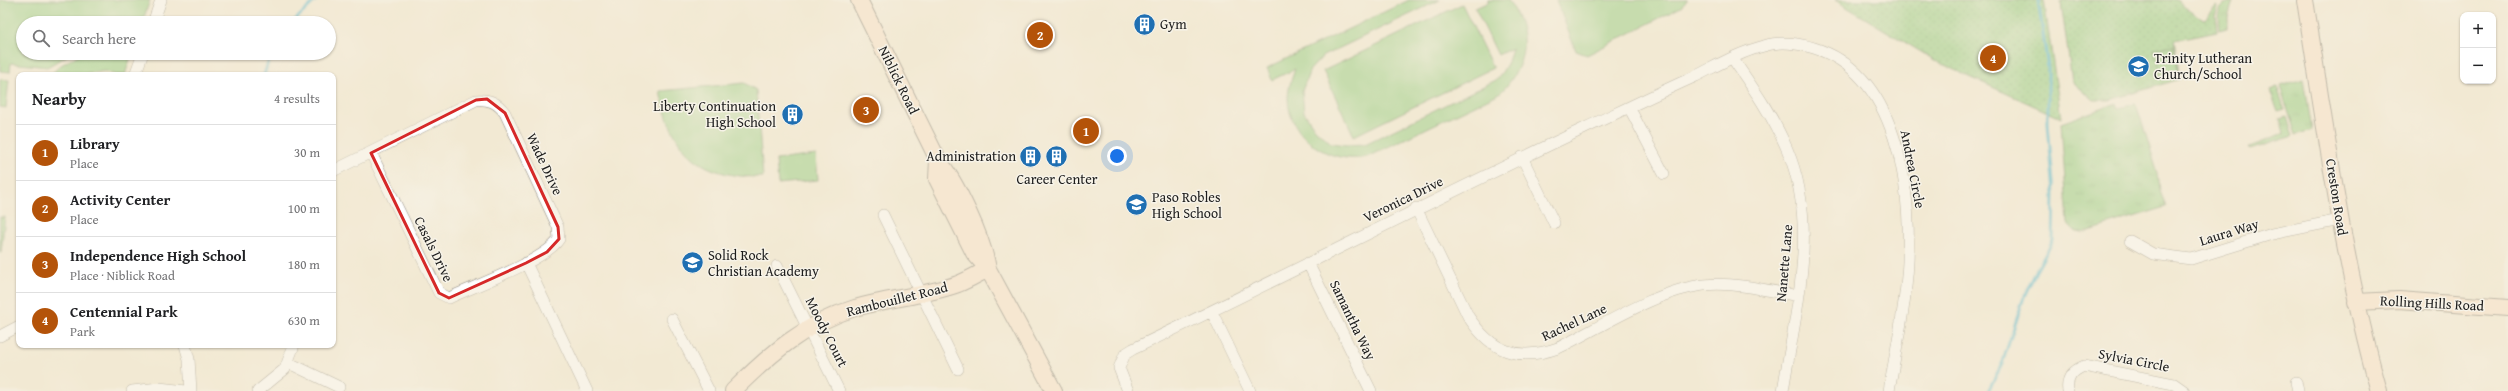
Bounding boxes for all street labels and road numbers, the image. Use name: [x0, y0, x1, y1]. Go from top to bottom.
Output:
street label: Niblick Road: [874, 43, 924, 118]
street label: Andrea Circle: [1896, 128, 1930, 210]
street label: Wade Drive: [522, 130, 568, 199]
street label: Creston Road: [2321, 157, 2353, 237]
street label: Veronica Drive: [1360, 171, 1447, 227]
street label: Casals Drive: [410, 213, 459, 285]
street label: Laura Way: [2197, 213, 2261, 251]
street label: Nanette Lane: [1771, 223, 1797, 303]
street label: Rambouillet Road: [844, 277, 950, 321]
street label: Samantha Way: [1325, 277, 1381, 363]
street label: Rolling Hills Road: [2380, 290, 2485, 316]
street label: Moody Court: [801, 293, 853, 371]
street label: Rachel Lane: [1538, 298, 1610, 346]
street label: Sylvia Circle: [2097, 343, 2172, 377]

